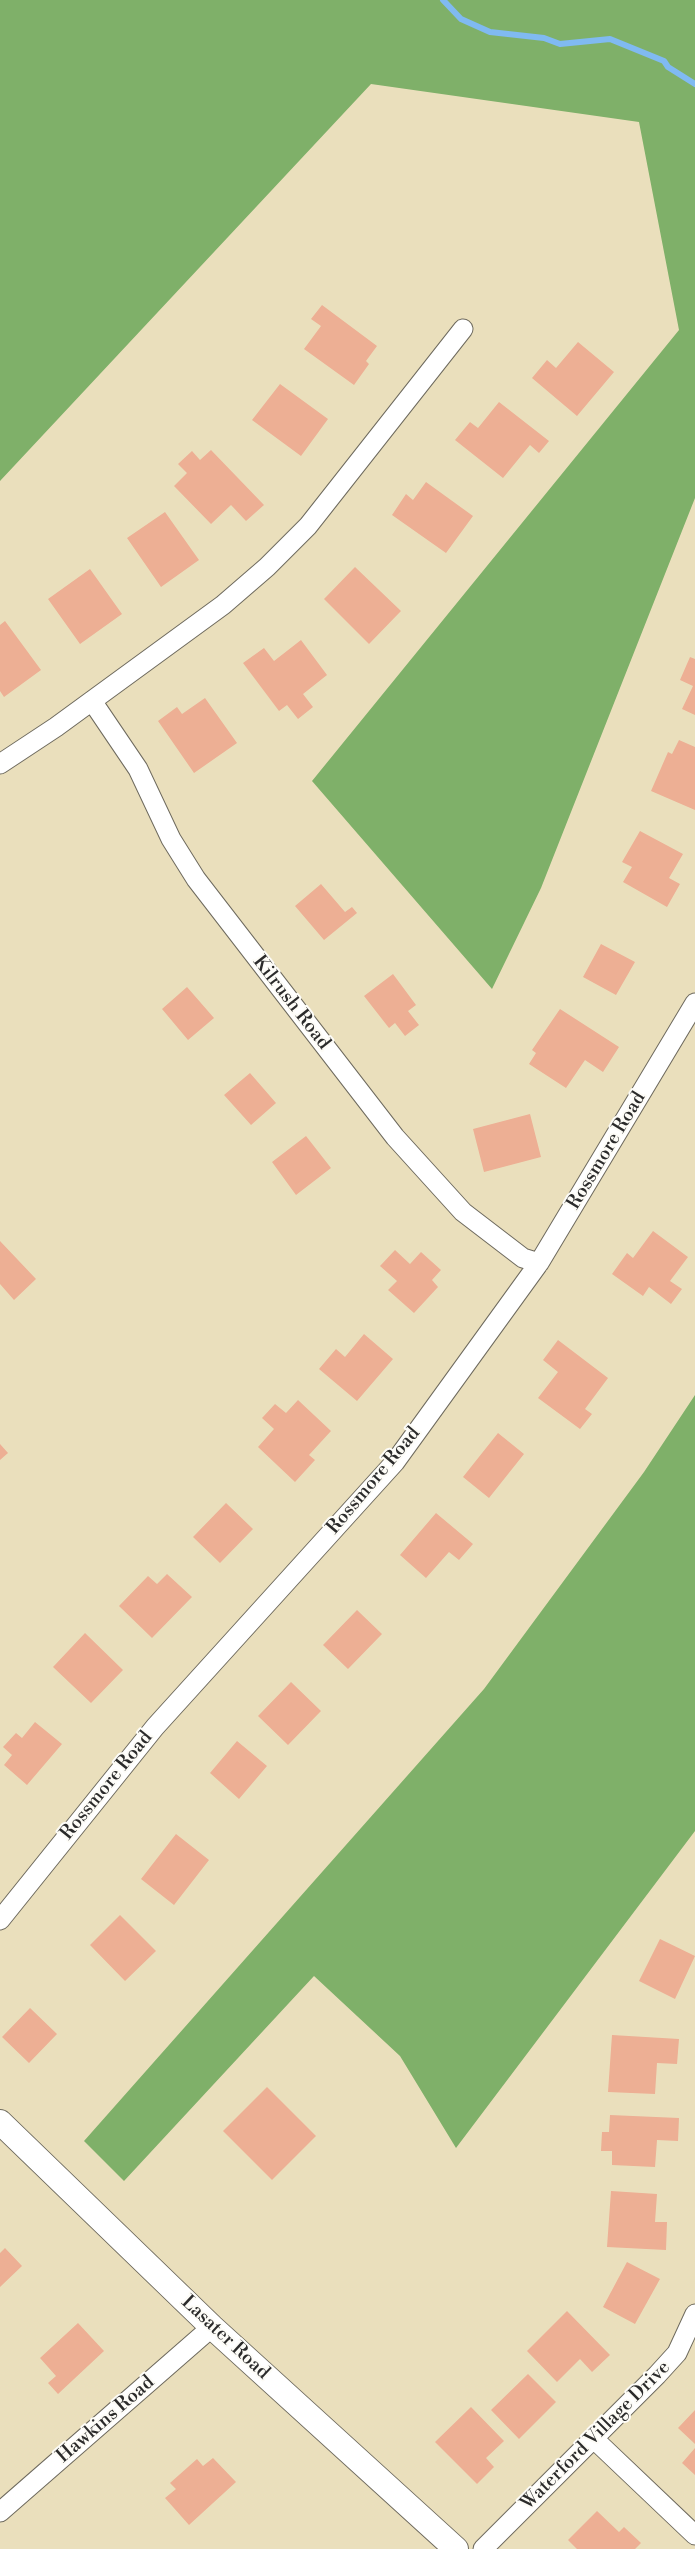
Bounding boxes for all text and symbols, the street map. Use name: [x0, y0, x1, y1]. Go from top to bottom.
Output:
street label: Kilrush Road: [247, 951, 335, 1055]
street label: Rossmore Road: [563, 1088, 651, 1214]
street label: Rossmore Road: [322, 1423, 426, 1539]
street label: Rossmore Road: [56, 1727, 158, 1845]
street label: Lasater Road: [176, 2291, 274, 2385]
street label: Waterford Village Drive: [517, 2357, 675, 2515]
street label: Hawkins Road: [53, 2372, 159, 2468]

